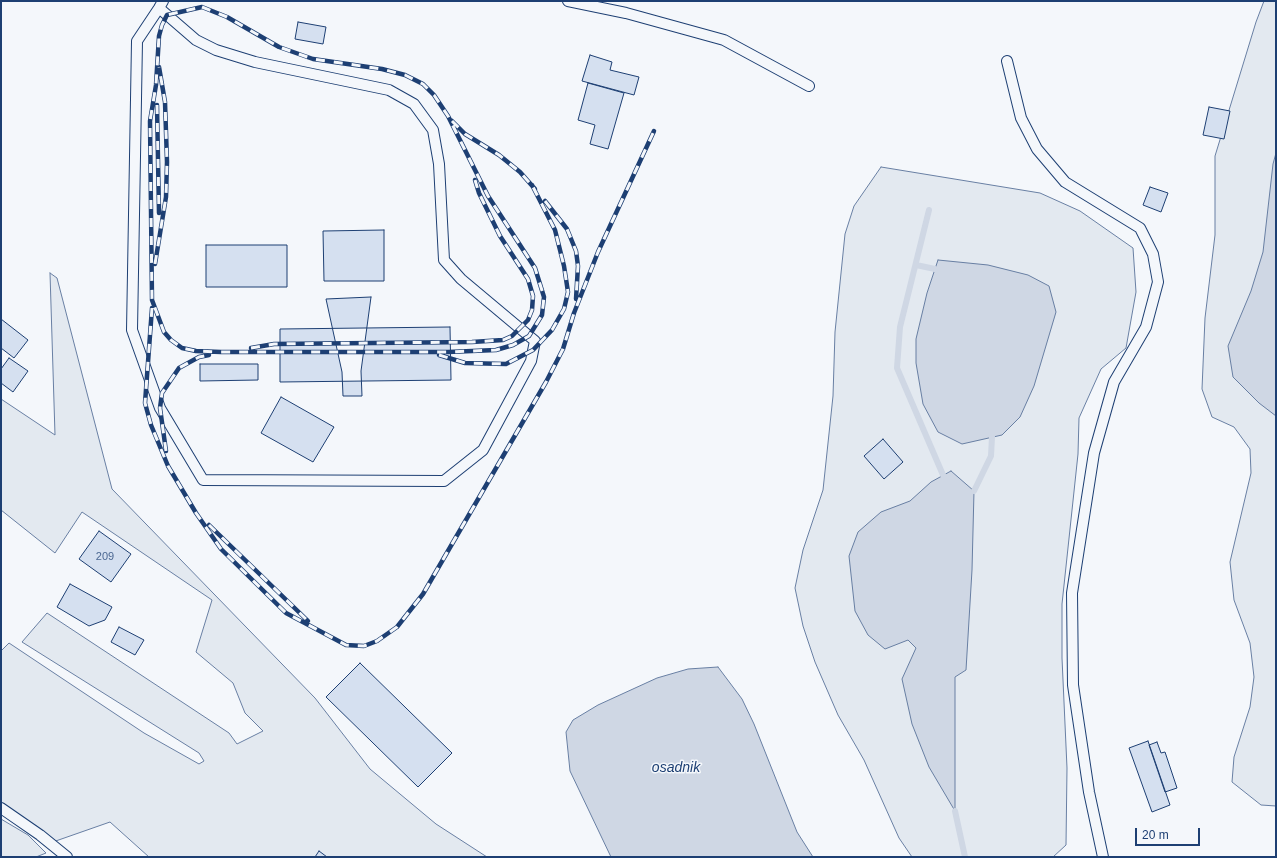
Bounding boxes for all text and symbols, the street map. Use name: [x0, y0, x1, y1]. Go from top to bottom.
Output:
house number: 209: [96, 550, 114, 564]
water label: osadnik: [652, 760, 700, 776]
scale bar: [1137, 820, 1202, 846]
text: 20 m: [1142, 828, 1169, 842]

